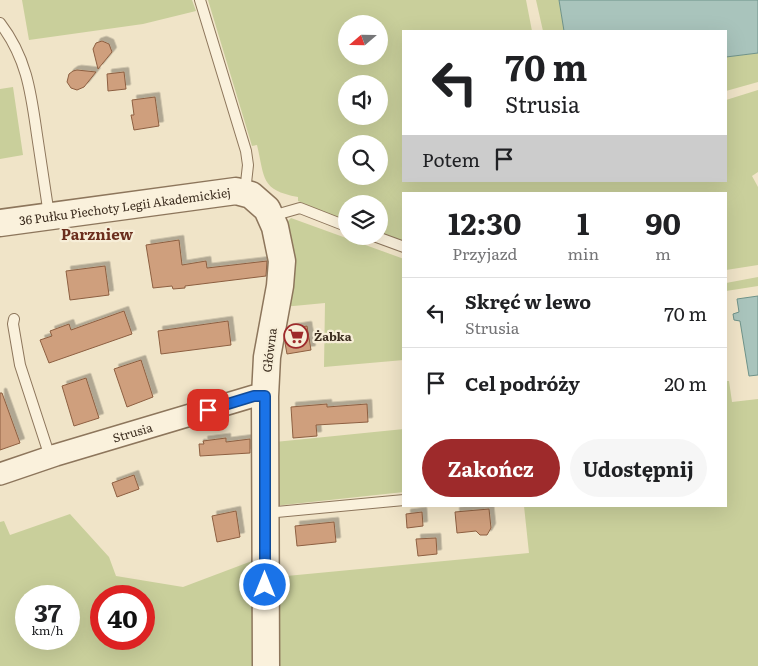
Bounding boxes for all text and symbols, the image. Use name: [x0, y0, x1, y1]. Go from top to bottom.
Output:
north arrow: [338, 15, 388, 65]
map controls: [338, 15, 388, 245]
text: 70 m: [505, 40, 587, 92]
icon: left: [422, 50, 487, 115]
button: sound: [338, 75, 388, 125]
text: Strusia: [505, 87, 580, 120]
button: search: [338, 135, 388, 185]
text: Potem: [422, 145, 480, 173]
icon: arrive: [490, 145, 518, 173]
street label: 36 Pułku Piechoty Legii Akademickiej: [18, 183, 232, 229]
button: layers: [338, 195, 388, 245]
text: 12:30: [448, 200, 522, 244]
text: 1: [577, 200, 590, 244]
text: 90: [645, 200, 681, 244]
district label: Parzniew: [61, 222, 133, 245]
text: Przyjazd: [452, 241, 517, 265]
text: min: [568, 241, 599, 265]
text: m: [655, 241, 671, 265]
text: Skręć w lewo: [465, 287, 591, 315]
icon: left: [422, 299, 450, 327]
text: 70 m: [664, 299, 707, 327]
text: Strusia: [465, 315, 519, 339]
supermarket icon: Żabka: [283, 323, 309, 349]
street label: Główna: [257, 326, 281, 373]
place label: Żabka: [314, 327, 352, 345]
icon: arrive: [422, 369, 450, 397]
text: Cel podróży: [465, 369, 580, 397]
text: 20 m: [664, 369, 707, 397]
pin: [187, 389, 229, 431]
icon: arrive: [194, 396, 222, 424]
street label: Strusia: [110, 418, 155, 447]
button: Zakończ: [422, 439, 560, 497]
button: Udostępnij: [570, 439, 707, 497]
position arrow: [238, 558, 290, 610]
speed limit sign: 40: [90, 585, 155, 650]
text: 37: [34, 593, 61, 630]
text: km/h: [32, 621, 63, 639]

